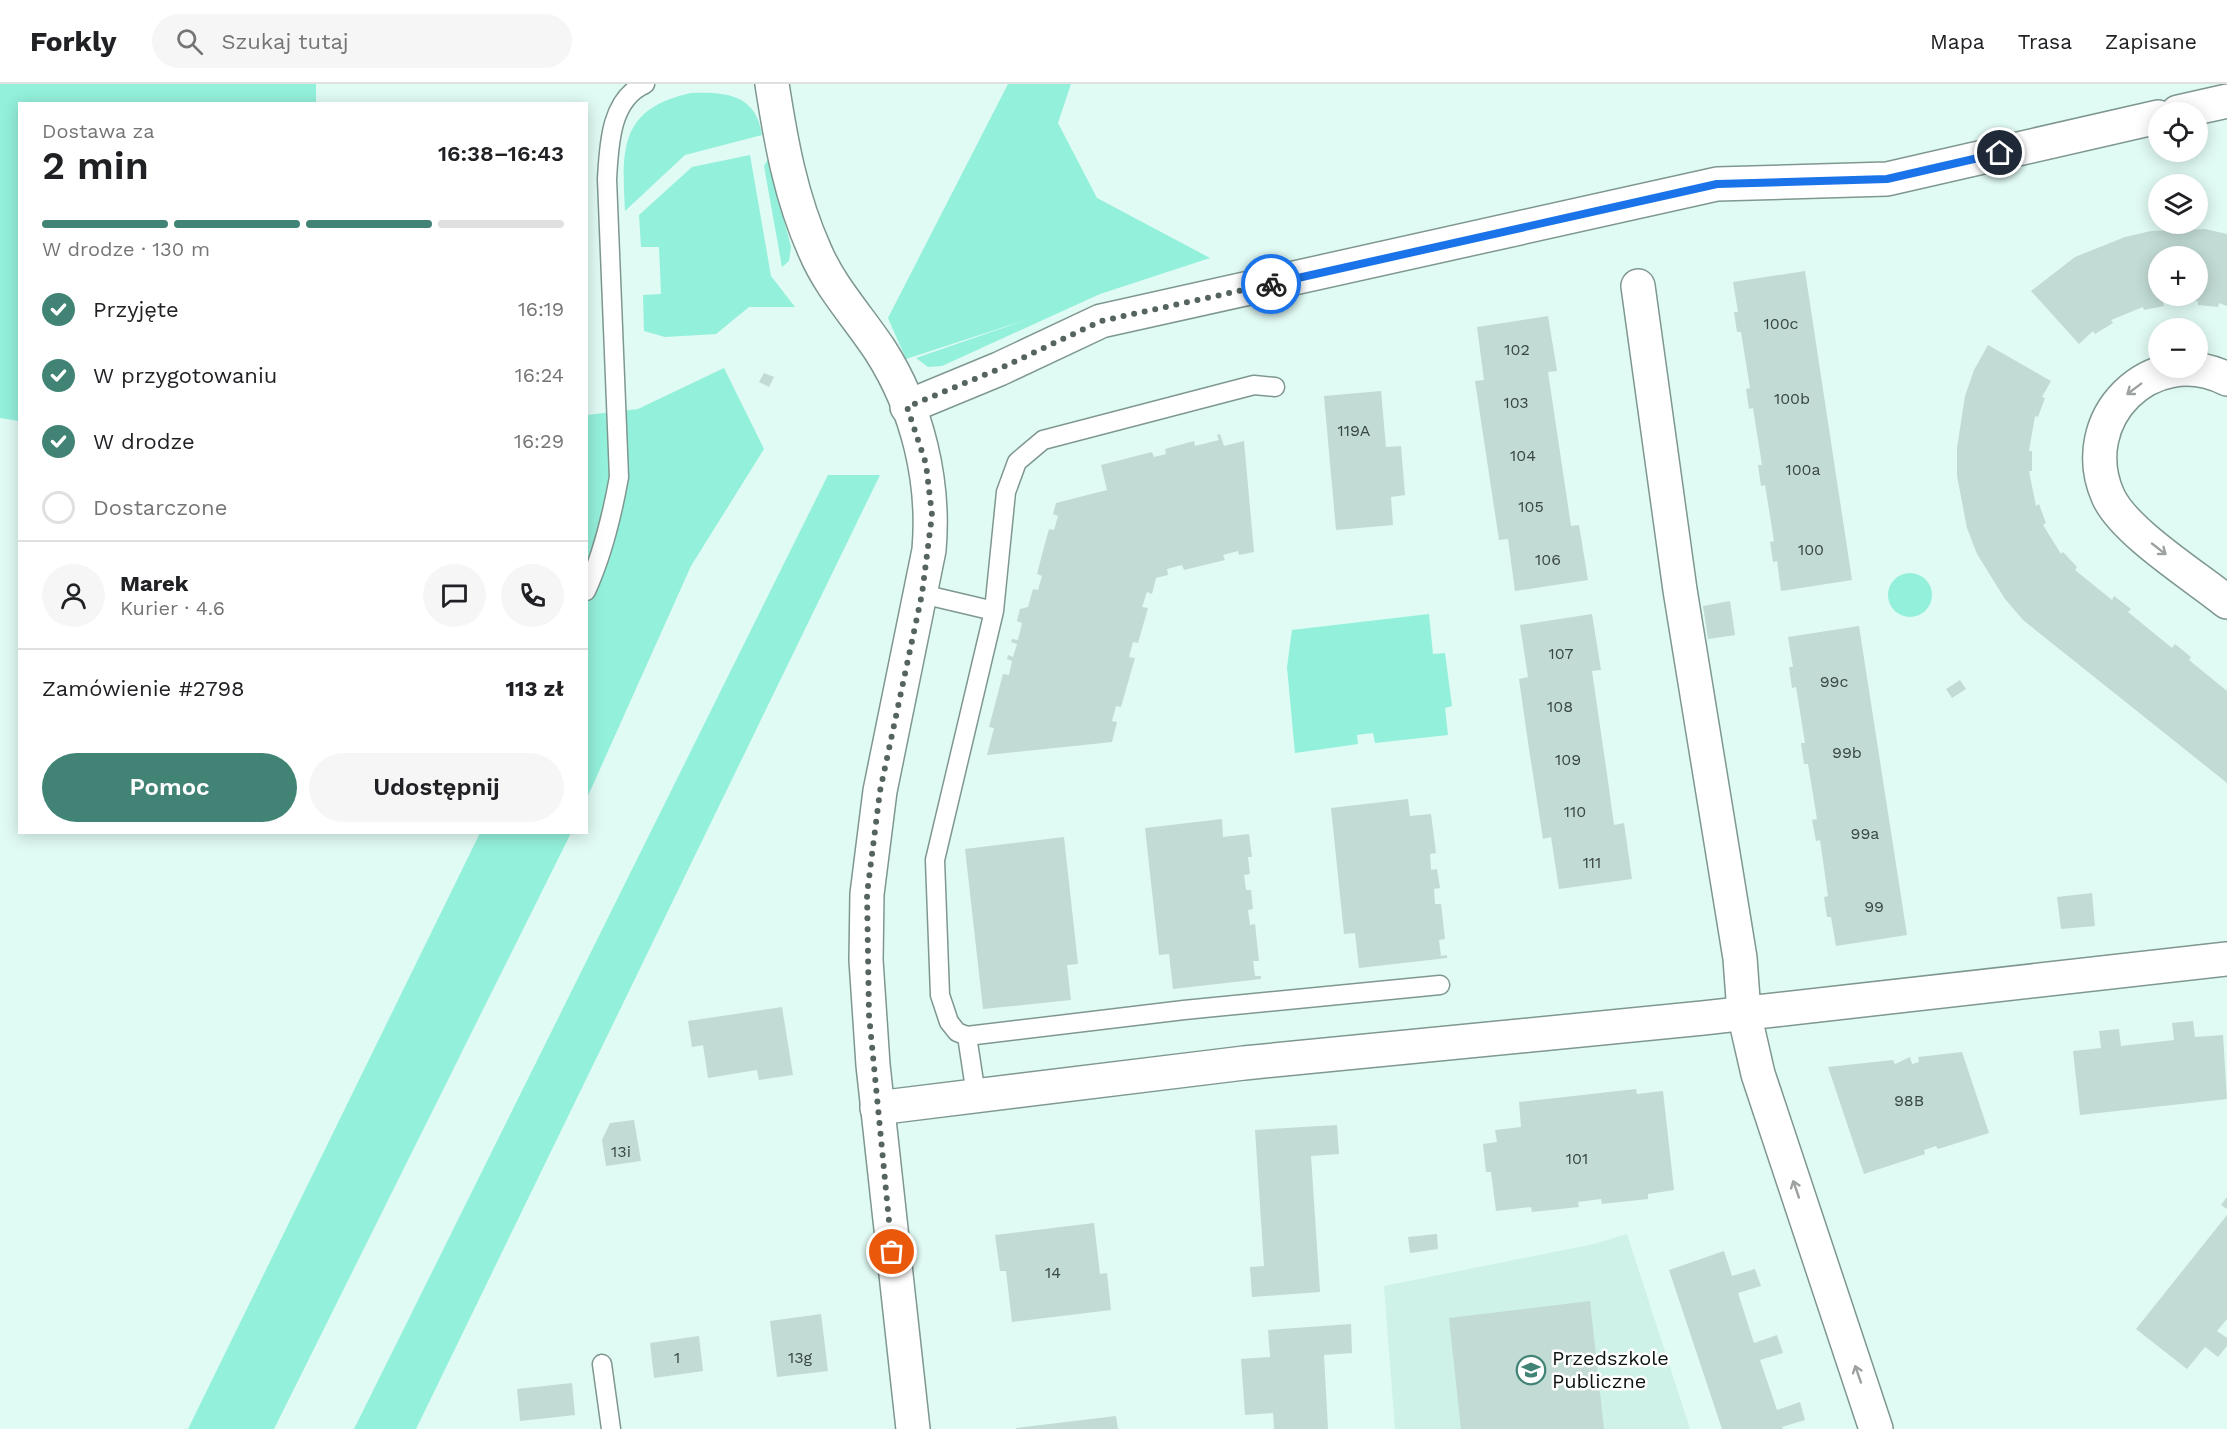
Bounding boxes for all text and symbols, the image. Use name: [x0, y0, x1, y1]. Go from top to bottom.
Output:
search box: [152, 14, 572, 68]
text: Forkly: [30, 25, 116, 58]
icon: search: [173, 25, 206, 58]
text: Szukaj tutaj: [221, 29, 349, 54]
text: Mapa: [1930, 29, 1985, 54]
text: Trasa: [2018, 29, 2072, 54]
text: Zapisane: [2105, 29, 2197, 54]
map controls: [2148, 102, 2208, 378]
button: locate: [2148, 102, 2208, 162]
text: Dostawa za: [42, 119, 155, 143]
pin: [1974, 127, 2025, 178]
icon: home: [1983, 136, 2016, 169]
text: 16:38–16:43: [438, 141, 564, 166]
text: 2 min: [42, 143, 149, 188]
button: layers: [2148, 174, 2208, 234]
text: W drodze · 130 m: [42, 237, 210, 261]
button: +: [2148, 246, 2208, 306]
courier: [1241, 254, 1301, 314]
icon: bike: [1255, 268, 1288, 301]
icon: check: [42, 293, 75, 326]
text: Przyjęte: [93, 297, 179, 322]
text: 16:19: [518, 297, 564, 321]
house number: 100c: [1763, 314, 1799, 333]
button: −: [2148, 318, 2208, 378]
house number: 102: [1504, 340, 1530, 359]
icon: check: [42, 359, 75, 392]
text: W przygotowaniu: [93, 363, 277, 388]
text: 16:24: [515, 363, 564, 387]
one-way arrow: [2126, 383, 2142, 395]
house number: 100b: [1774, 389, 1810, 408]
house number: 103: [1503, 393, 1529, 412]
house number: 119A: [1338, 421, 1371, 440]
icon: check: [42, 425, 75, 458]
text: W drodze: [93, 429, 195, 454]
text: 16:29: [514, 429, 564, 453]
house number: 104: [1510, 446, 1536, 465]
house number: 100a: [1785, 460, 1821, 479]
text: Dostarczone: [93, 495, 227, 520]
house number: 105: [1518, 497, 1544, 516]
house number: 100: [1798, 540, 1824, 559]
one-way arrow: [2151, 542, 2167, 555]
house number: 106: [1535, 550, 1561, 569]
button: person: [42, 564, 105, 627]
button: chat: [423, 564, 486, 627]
button: phone: [501, 564, 564, 627]
text: Marek: [120, 571, 188, 596]
text: Kurier · 4.6: [120, 596, 225, 620]
house number: 107: [1549, 644, 1573, 663]
house number: 99c: [1820, 672, 1848, 691]
text: Zamówienie #2798: [42, 676, 245, 701]
text: 113 zł: [506, 676, 564, 701]
house number: 108: [1547, 697, 1573, 716]
house number: 99b: [1832, 743, 1862, 762]
house number: 109: [1555, 750, 1581, 769]
button: Pomoc: [42, 753, 297, 822]
button: Udostępnij: [309, 753, 564, 822]
house number: 110: [1564, 802, 1586, 821]
house number: 99a: [1851, 824, 1879, 843]
house number: 111: [1583, 853, 1601, 872]
house number: 99: [1864, 897, 1884, 916]
house number: 98B: [1894, 1091, 1924, 1110]
house number: 13i: [611, 1142, 631, 1161]
house number: 101: [1566, 1149, 1588, 1168]
one-way arrow: [1790, 1180, 1801, 1199]
pin: [866, 1226, 917, 1277]
icon: bag: [875, 1235, 908, 1268]
house number: 14: [1045, 1263, 1061, 1282]
place label: Przedszkole Publiczne: [1552, 1346, 1669, 1393]
house number: 1: [674, 1348, 680, 1367]
house number: 13g: [788, 1348, 813, 1367]
school or university icon: Przedszkole Publiczne: [1515, 1354, 1547, 1386]
one-way arrow: [1852, 1364, 1863, 1383]

